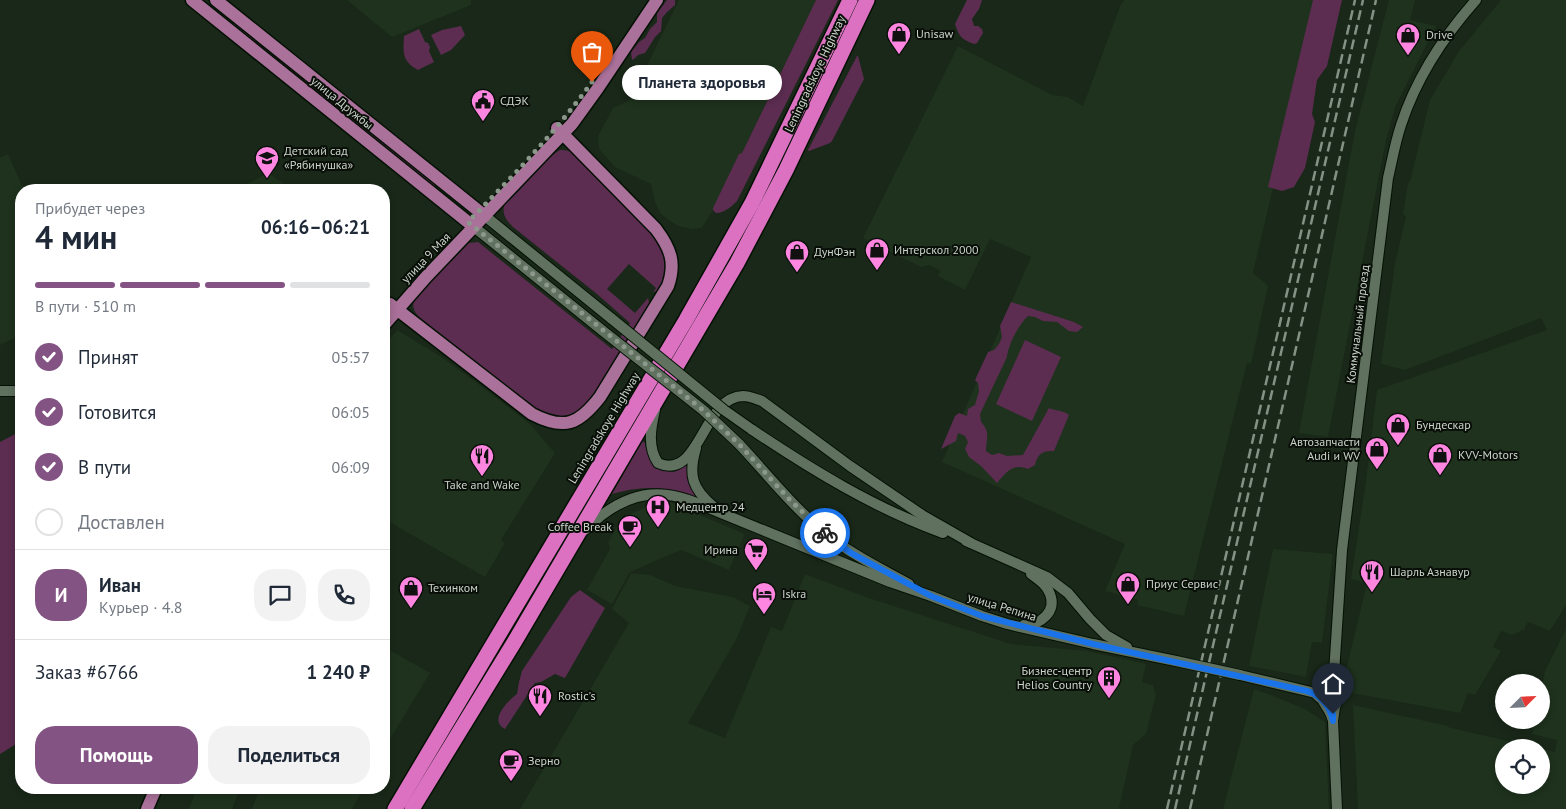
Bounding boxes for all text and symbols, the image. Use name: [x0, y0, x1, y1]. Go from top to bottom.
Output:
street label: Leningradskoye Highway: [781, 13, 848, 135]
shop icon: Unisaw: [886, 21, 912, 55]
shop icon: Drive: [1395, 22, 1421, 56]
place label: Unisaw: [916, 26, 954, 41]
place label: Drive: [1426, 27, 1453, 42]
pin: [571, 31, 613, 82]
icon: bag: [578, 38, 606, 66]
callout: Планета здоровья: [622, 64, 782, 100]
text: Планета здоровья: [638, 72, 766, 92]
street label: улица Дружбы: [308, 73, 376, 132]
public building icon: СДЭК: [470, 88, 496, 122]
place label: СДЭК: [500, 93, 529, 108]
place label: Детский сад «Рябинушка»: [284, 143, 354, 172]
school or university icon: Детский сад «Рябинушка»: [254, 145, 280, 179]
text: Прибудет через: [35, 198, 145, 218]
text: 06:16–06:21: [261, 215, 370, 239]
text: 4 мин: [35, 216, 117, 258]
street label: улица 9 Мая: [398, 229, 453, 286]
shop icon: Интерскол 2000: [864, 237, 890, 271]
shop icon: ДунФэн: [784, 239, 810, 273]
place label: Интерскол 2000: [894, 242, 979, 257]
place label: ДунФэн: [814, 244, 855, 259]
street label: Коммунальный проезд: [1343, 263, 1372, 384]
text: В пути · 510 m: [35, 296, 136, 316]
icon: check: [35, 343, 63, 371]
text: Принят: [78, 345, 138, 369]
text: 05:57: [332, 347, 370, 367]
street label: Leningradskoye Highway: [564, 369, 643, 486]
icon: check: [35, 398, 63, 426]
text: Готовится: [78, 400, 156, 424]
text: 06:05: [332, 402, 370, 422]
shop icon: Бундескар: [1385, 412, 1411, 446]
place label: Бундескар: [1416, 417, 1471, 432]
place label: Автозапчасти Audi и WV: [1290, 434, 1360, 463]
shop icon: Автозапчасти Audi и WV: [1364, 436, 1390, 470]
shop icon: KVV-Motors: [1427, 442, 1453, 476]
restaurant icon: Take and Wake: [469, 443, 495, 477]
place label: KVV-Motors: [1458, 447, 1518, 462]
icon: check: [35, 453, 63, 481]
text: В пути: [78, 455, 131, 479]
text: 06:09: [332, 457, 370, 477]
place label: Take and Wake: [444, 477, 520, 492]
hospital icon: Медцентр 24: [645, 494, 671, 528]
place label: Медцентр 24: [676, 499, 745, 514]
courier: [800, 508, 850, 558]
text: Доставлен: [78, 510, 165, 534]
cafe icon: Coffee Break: [617, 514, 643, 548]
place label: Coffee Break: [548, 519, 612, 534]
icon: bike: [811, 519, 839, 547]
supermarket icon: Ирина: [743, 537, 769, 571]
place label: Ирина: [704, 542, 738, 557]
restaurant icon: Шарль Азнавур: [1359, 559, 1385, 593]
place label: Шарль Азнавур: [1390, 564, 1470, 579]
button: chat: [254, 569, 306, 621]
button: phone: [318, 569, 370, 621]
shop icon: Приус Сервис: [1115, 571, 1141, 605]
text: Иван: [99, 573, 141, 597]
shop icon: Техинком: [398, 575, 424, 609]
place label: Приус Сервис: [1146, 576, 1219, 591]
place label: Техинком: [428, 580, 478, 595]
hotel icon: Iskra: [751, 581, 777, 615]
text: И: [55, 583, 67, 607]
place label: Iskra: [782, 586, 806, 601]
street label: улица Репина: [966, 589, 1039, 624]
text: Курьер · 4.8: [99, 597, 183, 617]
text: Заказ #6766: [35, 660, 138, 684]
text: 1 240 ₽: [307, 660, 370, 684]
place label: Бизнес-центр Helios Country: [1017, 663, 1092, 692]
pin: [1312, 663, 1354, 714]
building icon: Бизнес-центр Helios Country: [1096, 665, 1122, 699]
icon: home: [1319, 670, 1347, 698]
north arrow: [1495, 674, 1550, 729]
map controls: [1495, 674, 1550, 794]
restaurant icon: Rostic's: [527, 683, 553, 717]
place label: Rostic's: [558, 688, 596, 703]
button: Помощь: [35, 726, 198, 784]
button: Поделиться: [208, 726, 370, 784]
button: locate: [1495, 739, 1550, 794]
cafe icon: Зерно: [498, 748, 524, 782]
place label: Зерно: [528, 753, 560, 768]

